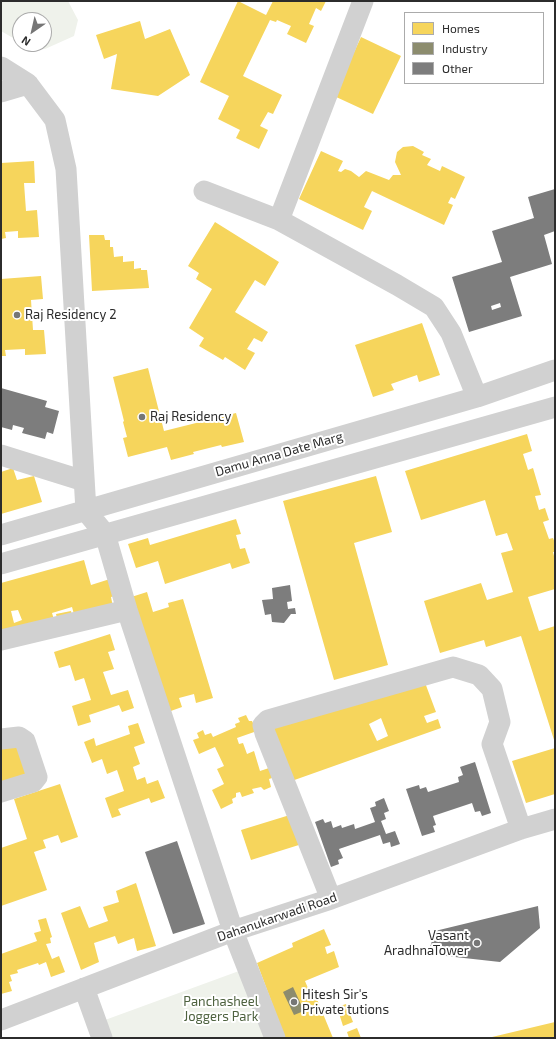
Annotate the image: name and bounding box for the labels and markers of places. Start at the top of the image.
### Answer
place label: Raj Residency 2 [25,307,117,323]
marker: Raj Residency 2 [12,310,22,320]
place label: Raj Residency [150,409,231,425]
marker: Raj Residency [137,412,147,422]
place label: Vasant AradhnaTower [384,928,469,959]
marker: Vasant AradhnaTower [472,938,482,948]
place label: Hitesh Sir's Private tutions [302,987,389,1018]
marker: Hitesh Sir's Private tutions [289,997,299,1007]

